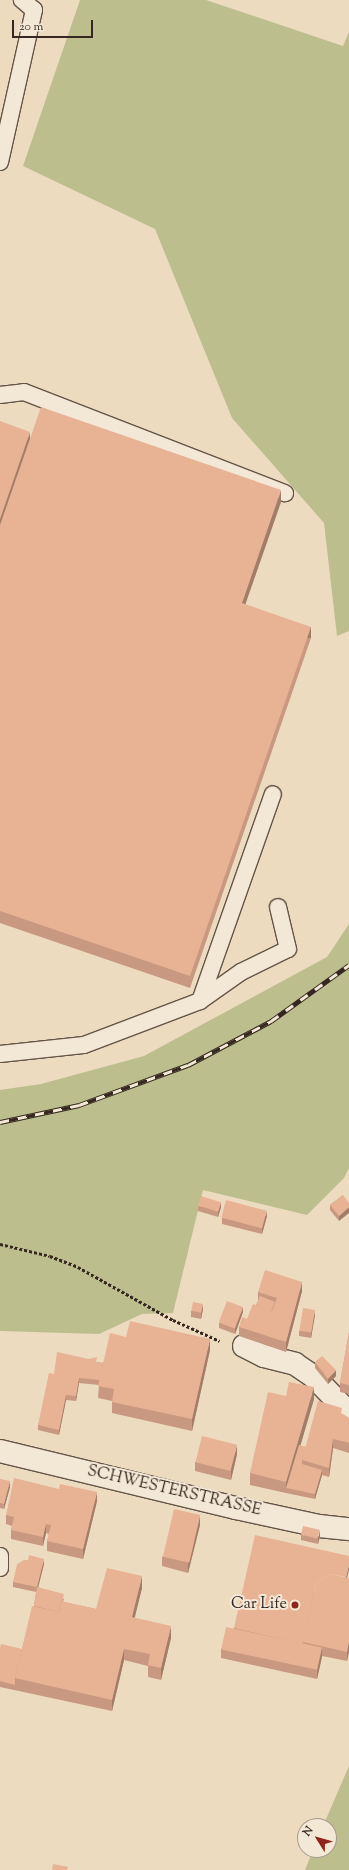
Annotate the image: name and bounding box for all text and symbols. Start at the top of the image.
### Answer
scale bar [14,12,95,38]
text: 20 m [19,18,43,36]
street label: SCHWESTERSTRASSE [85,1463,263,1521]
place label: Car Life [231,1595,287,1615]
marker: Car Life [290,1600,300,1610]
north arrow [297,1818,337,1858]
text: N [299,1823,317,1840]

